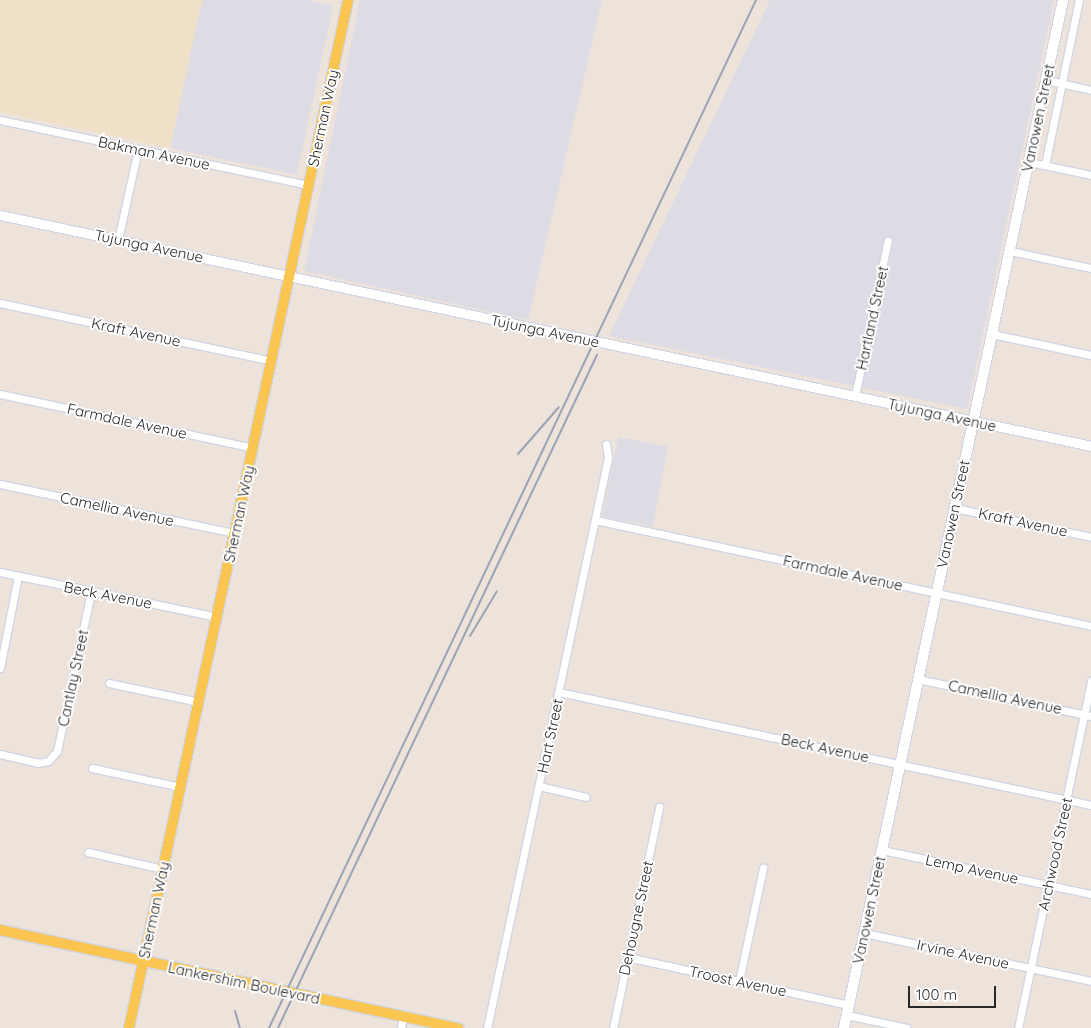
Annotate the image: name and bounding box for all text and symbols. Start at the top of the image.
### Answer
street label: Vanowen Street [1018,62,1058,174]
street label: Sherman Way [304,68,342,168]
street label: Bakman Avenue [97,132,211,174]
street label: Tujunga Avenue [93,226,205,266]
street label: Hartland Street [852,264,892,372]
street label: Tujunga Avenue [489,311,601,351]
street label: Kraft Avenue [90,314,182,350]
street label: Tujunga Avenue [886,395,998,435]
street label: Farmdale Avenue [65,400,189,442]
street label: Vanowen Street [933,458,973,570]
street label: Sherman Way [220,464,258,564]
street label: Camellia Avenue [59,488,175,530]
street label: Kraft Avenue [977,504,1069,540]
street label: Farmdale Avenue [781,552,905,594]
street label: Beck Avenue [62,578,154,612]
street label: Cantlay Street [54,628,92,728]
street label: Camellia Avenue [947,676,1063,718]
street label: Hart Street [533,697,567,775]
street label: Beck Avenue [779,730,871,766]
street label: Archwood Street [1034,796,1076,912]
street label: Lemp Avenue [924,850,1020,888]
street label: Vanowen Street [849,854,889,966]
street label: Dehougne Street [615,859,657,977]
street label: Sherman Way [135,860,173,960]
street label: Irvine Avenue [915,935,1011,973]
street label: Lankershim Boulevard [166,958,322,1008]
street label: Troost Avenue [688,962,788,1000]
scale bar [911,976,998,1008]
text: 100 m [916,985,957,1004]

